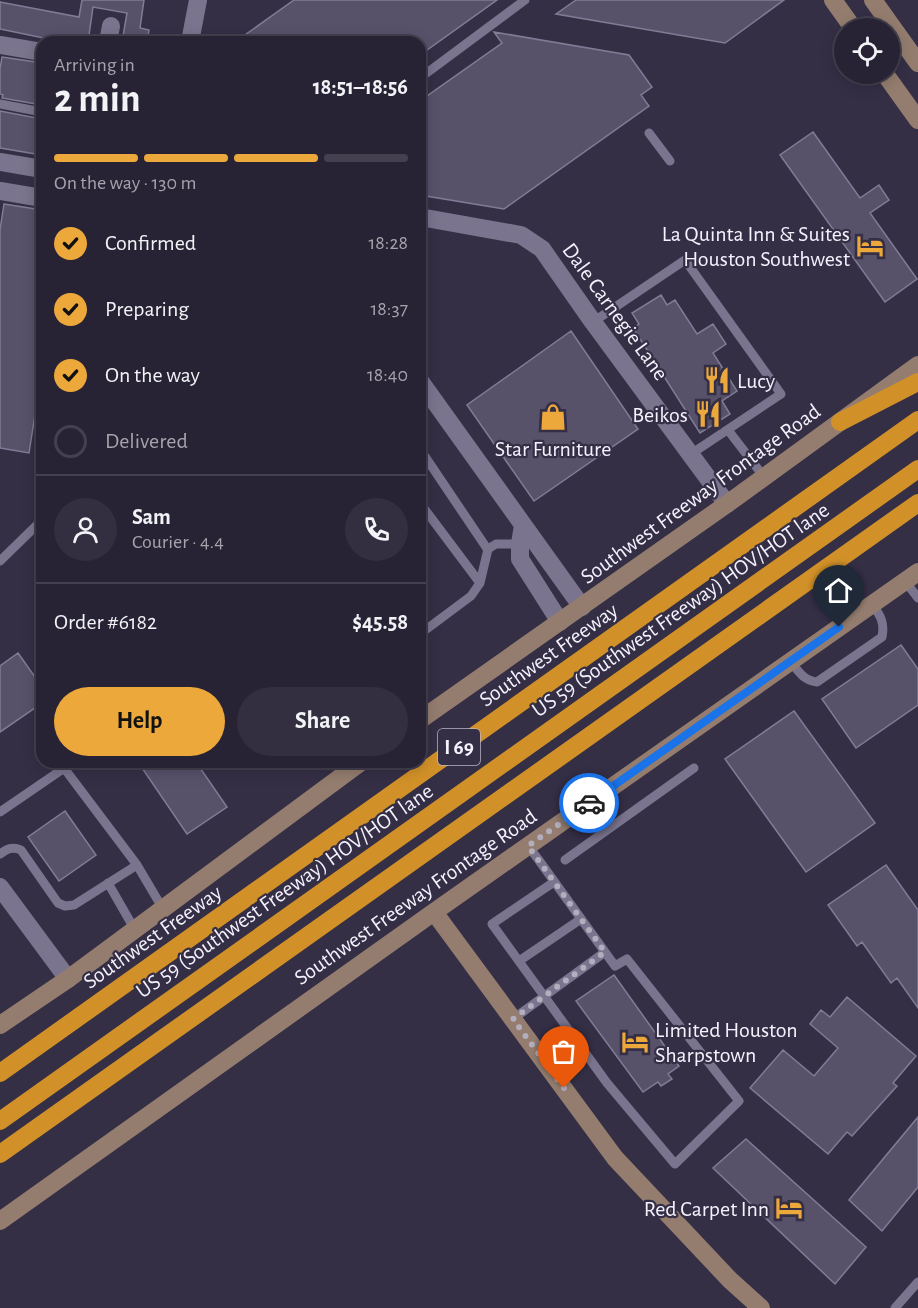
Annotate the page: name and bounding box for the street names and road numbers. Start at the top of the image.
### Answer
street label: Dale Carnegie Lane [558,239,672,384]
street label: Southwest Freeway Frontage Road [577,400,824,588]
street label: US 59 (Southwest Freeway) HOV/HOT lane [526,496,834,722]
street label: Southwest Freeway [474,596,622,712]
road number: I 69 [438,729,480,765]
street label: US 59 (Southwest Freeway) HOV/HOT lane [130,777,438,1003]
street label: Southwest Freeway Frontage Road [290,805,541,989]
street label: Southwest Freeway [78,878,226,994]

